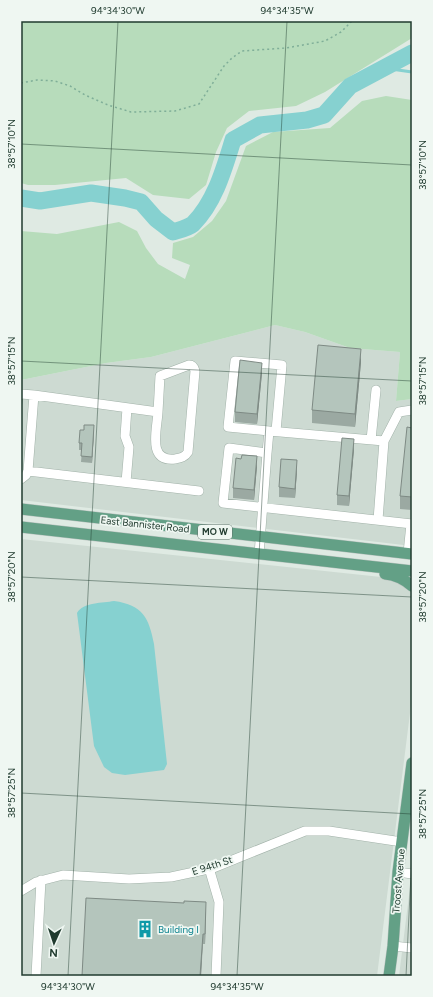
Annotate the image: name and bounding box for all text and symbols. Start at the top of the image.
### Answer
text: 94°34'30"W [91,4,145,17]
text: 94°34'35"W [260,4,314,17]
text: 38°57'10"N [5,119,18,169]
text: 38°57'10"N [416,140,429,190]
text: 38°57'15"N [5,336,18,386]
text: 38°57'15"N [416,356,429,406]
street label: East Bannister Road [100,513,190,536]
road number: MO W [198,525,232,539]
text: 38°57'20"N [5,551,18,603]
text: 38°57'20"N [416,571,429,623]
text: 38°57'25"N [5,768,18,818]
text: 38°57'25"N [416,789,429,839]
street label: Troost Avenue [389,848,408,914]
street label: E 94th St [190,853,234,878]
building icon: Building I [135,919,155,939]
north arrow [34,923,74,963]
place label: Building I [158,923,199,936]
text: N [49,946,58,959]
text: 94°34'30"W [41,980,95,993]
text: 94°34'35"W [210,980,264,993]

